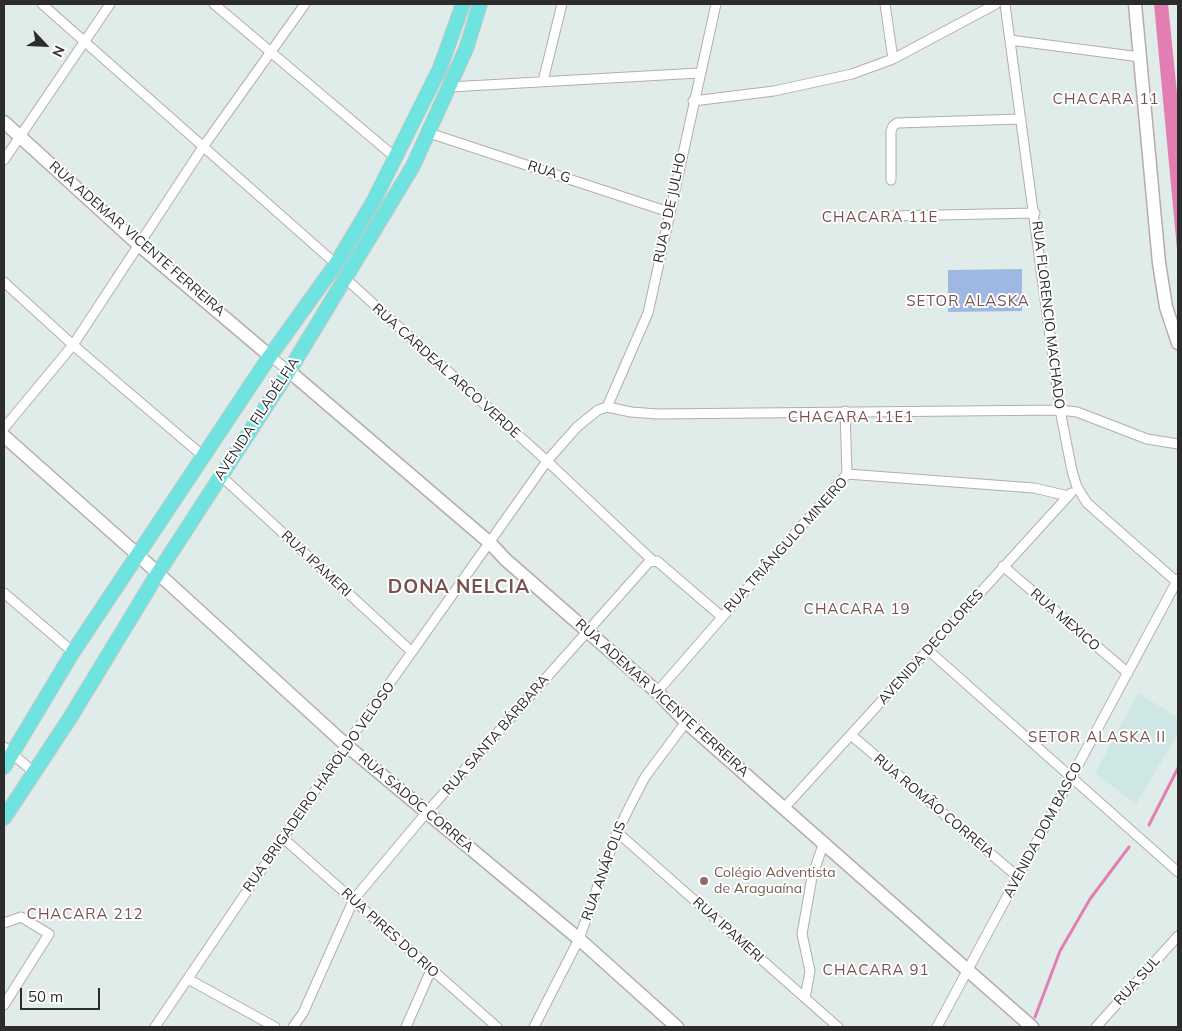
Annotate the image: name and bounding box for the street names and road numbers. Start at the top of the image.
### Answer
street label: RUA 9 DE JULHO [650,151,690,265]
street label: RUA G [525,157,573,187]
street label: RUA ADEMAR VICENTE FERREIRA [46,158,228,320]
street label: RUA FLORENCIO MACHADO [1028,220,1068,410]
street label: RUA CARDEAL ARCO VERDE [369,300,523,442]
street label: AVENIDA FILADÉLFIA [211,354,303,484]
street label: RUA TRIÂNGULO MINEIRO [721,474,851,616]
street label: RUA IPAMERI [278,527,354,601]
street label: RUA MEXICO [1027,585,1103,655]
street label: AVENIDA DECOLORES [875,586,987,708]
street label: RUA ADEMAR VICENTE FERREIRA [572,616,752,780]
street label: RUA SANTA BÁRBARA [439,672,553,798]
street label: RUA BRIGADEIRO HAROLDO VELOSO [240,679,398,895]
street label: RUA SADOC CORREA [355,750,477,856]
street label: RUA ROMÃO CORREIA [870,751,998,861]
street label: AVENIDA DOM BASCO [1000,759,1086,901]
street label: RUA ANÁPOLIS [578,819,630,923]
street label: RUA PIRES DO RIO [338,885,442,981]
street label: RUA IPAMERI [689,894,767,966]
street label: RUA SUL [1111,953,1163,1009]

